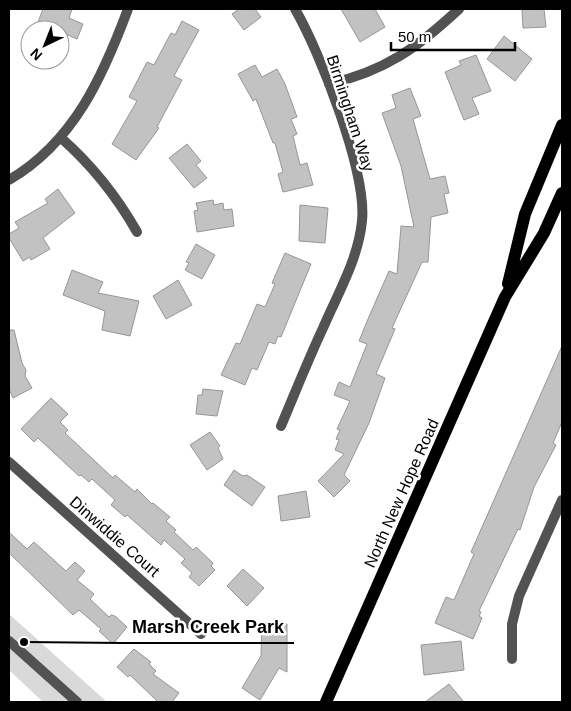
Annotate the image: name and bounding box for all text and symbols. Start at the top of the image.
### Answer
north arrow [20,20,70,70]
scale bar [391,20,515,52]
text: 50 m [398,28,431,45]
text: N [27,45,45,64]
street label: Birmingham Way [324,53,377,173]
street label: North New Hope Road [361,416,442,570]
street label: Dinwiddie Court [66,493,163,580]
callout: Marsh Creek Park [122,610,294,643]
text: Marsh Creek Park [132,617,285,637]

